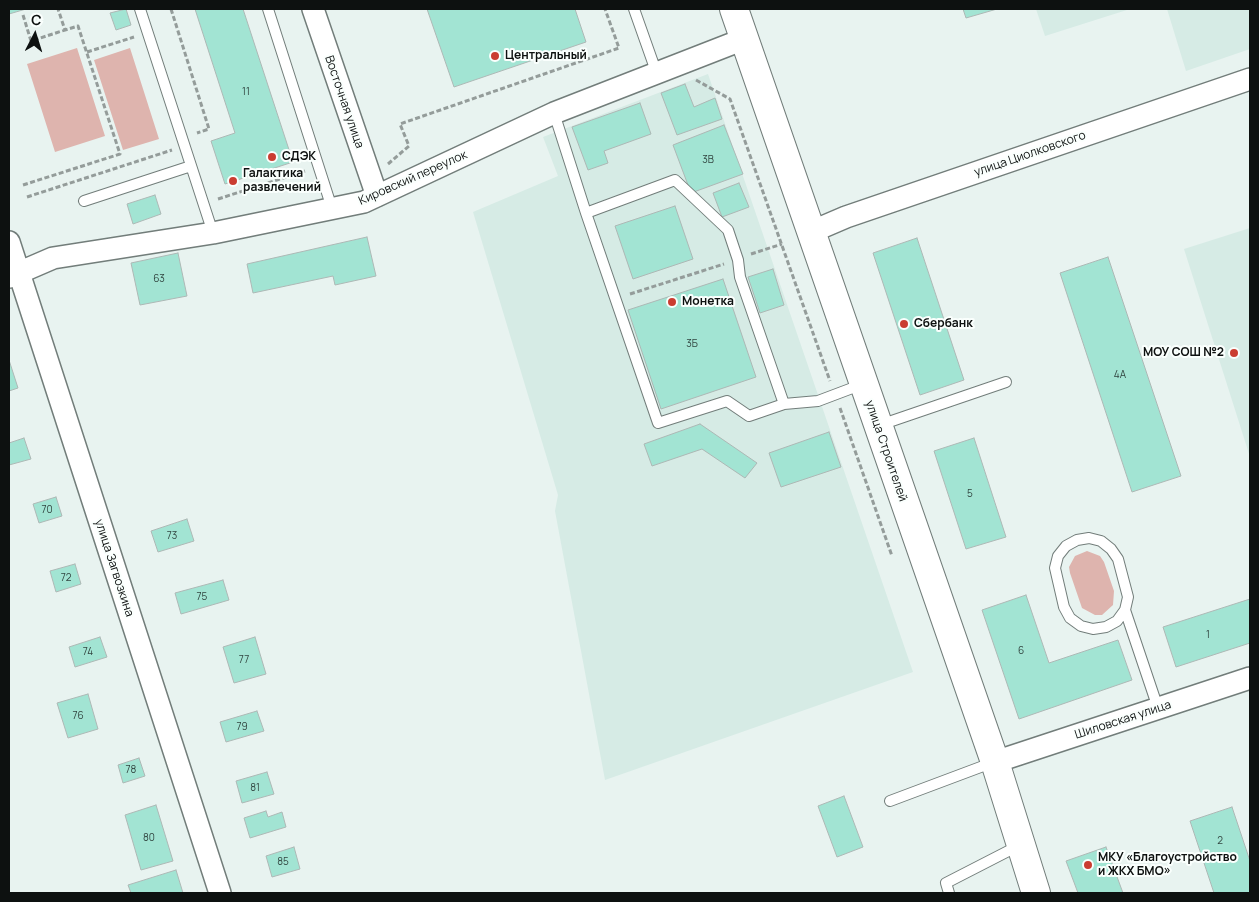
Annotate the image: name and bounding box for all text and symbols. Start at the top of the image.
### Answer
north arrow [10,10,60,60]
text: С [30,10,42,29]
place label: Центральный [505,49,587,63]
marker: Центральный [489,50,501,62]
street label: Восточная улица [321,54,367,150]
house number: 11 [242,86,250,98]
street label: улица Циолковского [972,128,1088,180]
street label: Кировский переулок [357,148,469,208]
place label: СДЭК [282,150,316,164]
marker: СДЭК [266,151,278,163]
house number: 3В [702,154,714,166]
place label: Галактика развлечений [243,167,321,195]
marker: Галактика развлечений [227,175,239,187]
house number: 63 [153,273,165,285]
place label: Монетка [682,295,734,309]
marker: Монетка [666,296,678,308]
place label: Сбербанк [914,317,973,331]
marker: Сбербанк [898,318,910,330]
house number: 3Б [686,338,698,350]
place label: МОУ СОШ №2 [1143,346,1224,360]
marker: МОУ СОШ №2 [1228,347,1240,359]
house number: 4А [1114,369,1126,381]
street label: улица Строителей [862,399,910,503]
house number: 5 [967,488,973,500]
house number: 70 [41,504,53,516]
street label: улица Загвозкина [91,517,137,619]
house number: 73 [167,530,177,542]
house number: 72 [61,572,71,584]
house number: 75 [197,591,207,603]
house number: 1 [1206,629,1210,641]
house number: 6 [1018,645,1024,657]
house number: 74 [83,646,93,658]
house number: 77 [239,654,249,666]
street label: Шиловская улица [1073,698,1173,742]
house number: 76 [72,710,84,722]
house number: 79 [236,721,248,733]
house number: 78 [126,764,136,776]
house number: 81 [250,782,260,794]
house number: 80 [143,832,155,844]
house number: 2 [1217,835,1223,847]
place label: МКУ «Благоустройство и ЖКХ БМО» [1098,851,1237,879]
house number: 85 [277,856,289,868]
marker: МКУ «Благоустройство и ЖКХ БМО» [1082,859,1094,871]

